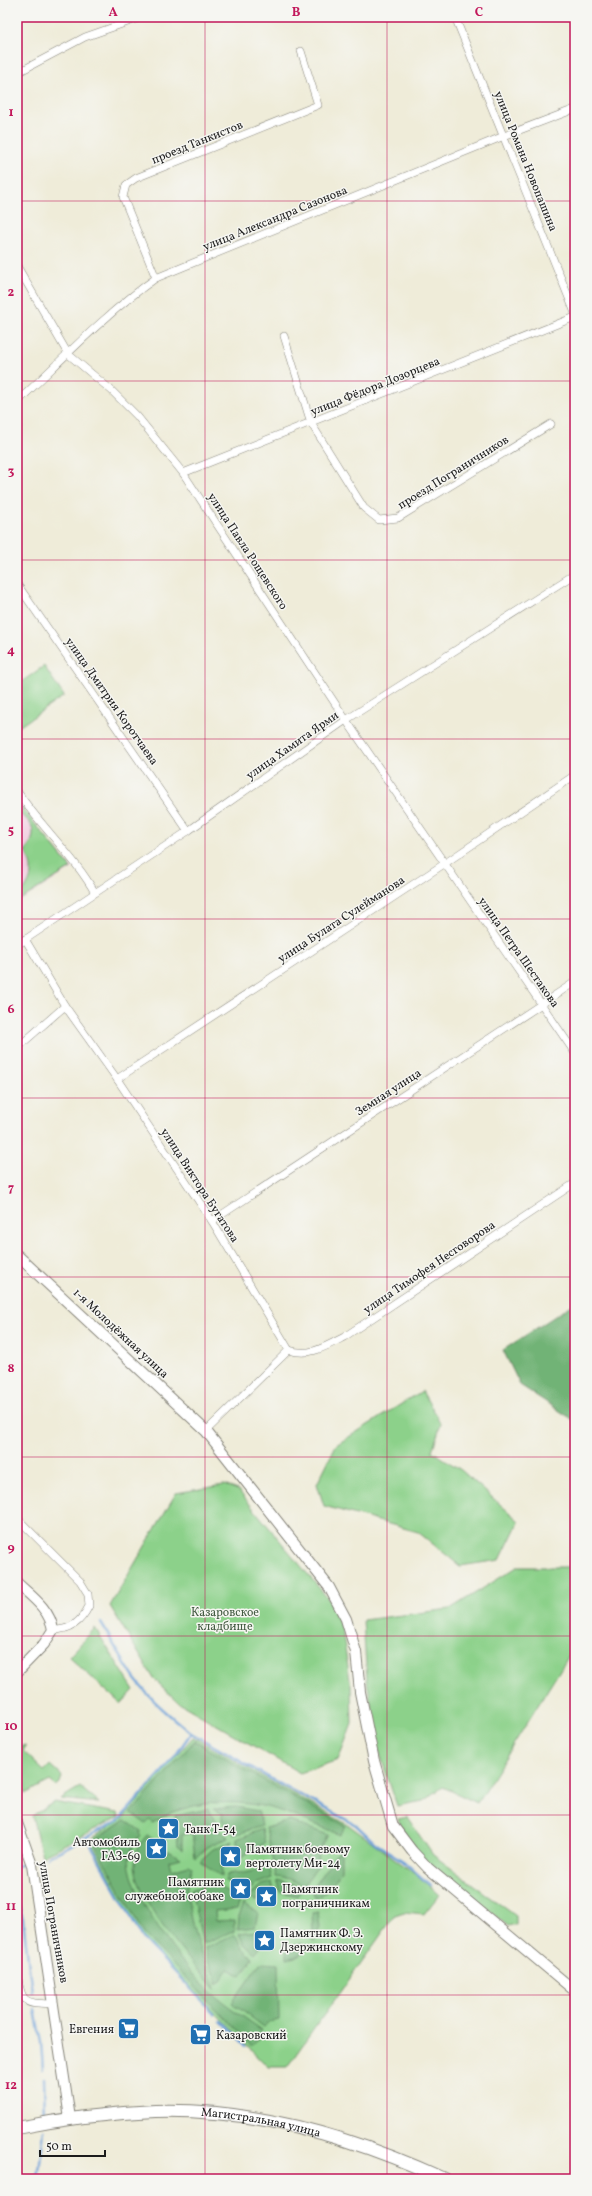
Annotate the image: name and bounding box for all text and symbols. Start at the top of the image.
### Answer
text: A [108,4,118,22]
text: B [292,4,301,22]
text: C [475,4,483,22]
street label: улица Романа Новопашина [490,89,561,234]
text: 1 [8,104,14,122]
street label: проезд Танкистов [149,117,245,169]
street label: улица Александра Сазонова [201,183,350,255]
text: 2 [8,284,15,302]
street label: улица Фёдора Дозорцева [308,354,443,420]
street label: проезд Пограничников [395,432,512,514]
text: 3 [8,463,15,481]
street label: улица Павла Рощевского [203,490,291,613]
street label: улица Дмитрия Коротчаева [61,635,161,769]
text: 4 [7,642,15,660]
street label: улица Хамита Ярми [243,708,342,784]
text: 5 [8,822,14,840]
street label: улица Булата Сулейманова [275,873,408,967]
street label: улица Петра Шестакова [474,894,562,1011]
text: 6 [7,1001,15,1019]
street label: Земная улица [352,1065,425,1120]
street label: улица Виктора Бугатова [156,1125,242,1246]
text: 7 [8,1180,14,1198]
street label: улица Тимофея Несговорова [360,1218,499,1318]
street label: 1-я Молодёжная улица [69,1285,172,1382]
text: 8 [7,1360,15,1378]
text: 9 [7,1539,15,1557]
park label: Казаровское кладбище [191,1605,259,1635]
text: 10 [4,1718,18,1736]
place icon: Танк Т-54 [156,1816,182,1842]
place label: Танк Т-54 [184,1822,236,1838]
place label: Автомобиль ГАЗ-69 [73,1835,140,1865]
place icon: Автомобиль ГАЗ-69 [143,1836,169,1862]
place label: Памятник боевому вертолету Ми-24 [246,1842,350,1872]
place icon: Памятник боевому вертолету Ми-24 [217,1843,243,1869]
street label: улица Пограничников [34,1860,72,1984]
place label: Памятник служебной собаке [125,1875,225,1905]
place icon: Памятник служебной собаке [227,1876,253,1902]
place label: Памятник пограничникам [282,1882,370,1912]
place icon: Памятник пограничникам [254,1883,280,1909]
text: 11 [6,1898,16,1916]
place label: Памятник Ф. Э. Дзержинскому [280,1926,363,1956]
place icon: Памятник Ф. Э. Дзержинскому [251,1927,277,1953]
supermarket icon: Евгения [116,2016,142,2042]
place label: Евгения [69,2022,114,2038]
supermarket icon: Казаровский [187,2022,213,2048]
place label: Казаровский [216,2028,287,2044]
text: 12 [5,2077,17,2095]
street label: Магистральная улица [200,2105,322,2142]
scale bar [40,2132,105,2158]
text: 50 m [46,2139,72,2155]

